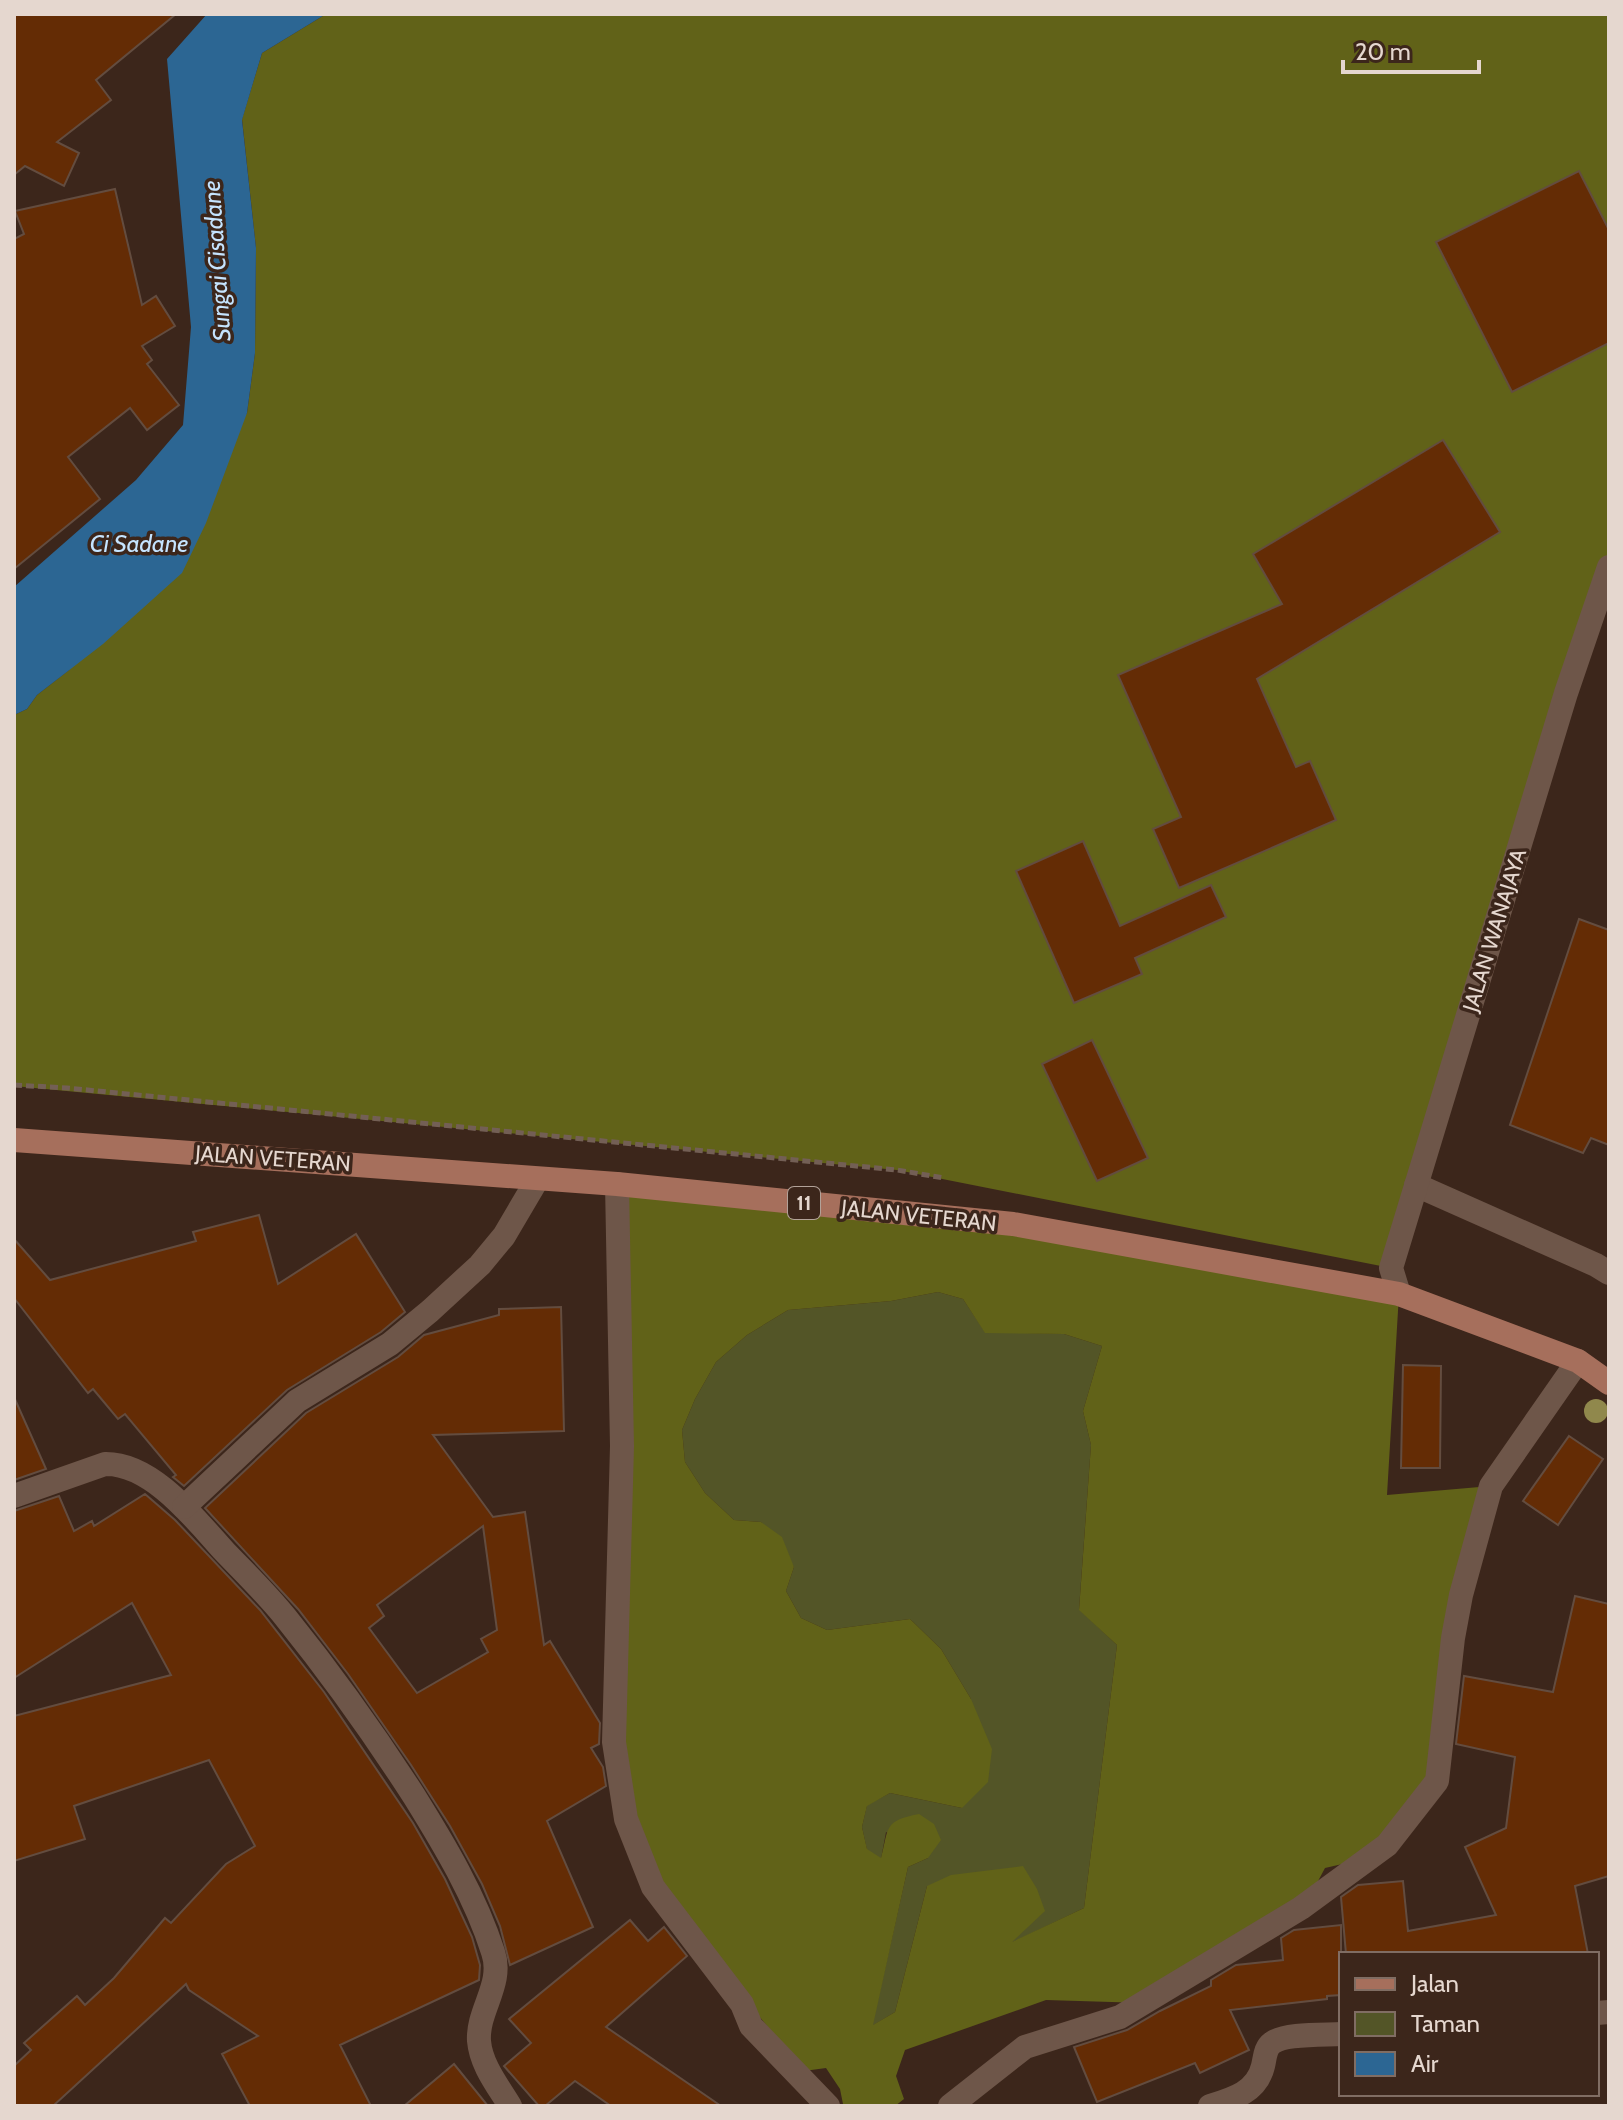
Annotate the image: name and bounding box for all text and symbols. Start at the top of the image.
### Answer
scale bar [1343,24,1479,74]
text: 20 m [1355,37,1411,66]
water label: Sungai Cisadane [196,180,237,342]
water label: Ci Sadane [90,529,188,558]
street label: JALAN WANAJAYA [1457,845,1532,1016]
street label: JALAN VETERAN [193,1140,352,1177]
road number: 11 [788,1187,820,1219]
street label: JALAN VETERAN [839,1194,998,1237]
legend [1339,1952,1599,2096]
text: Jalan [1410,1969,1459,1998]
text: Taman [1411,2009,1480,2038]
text: Air [1411,2049,1439,2078]

